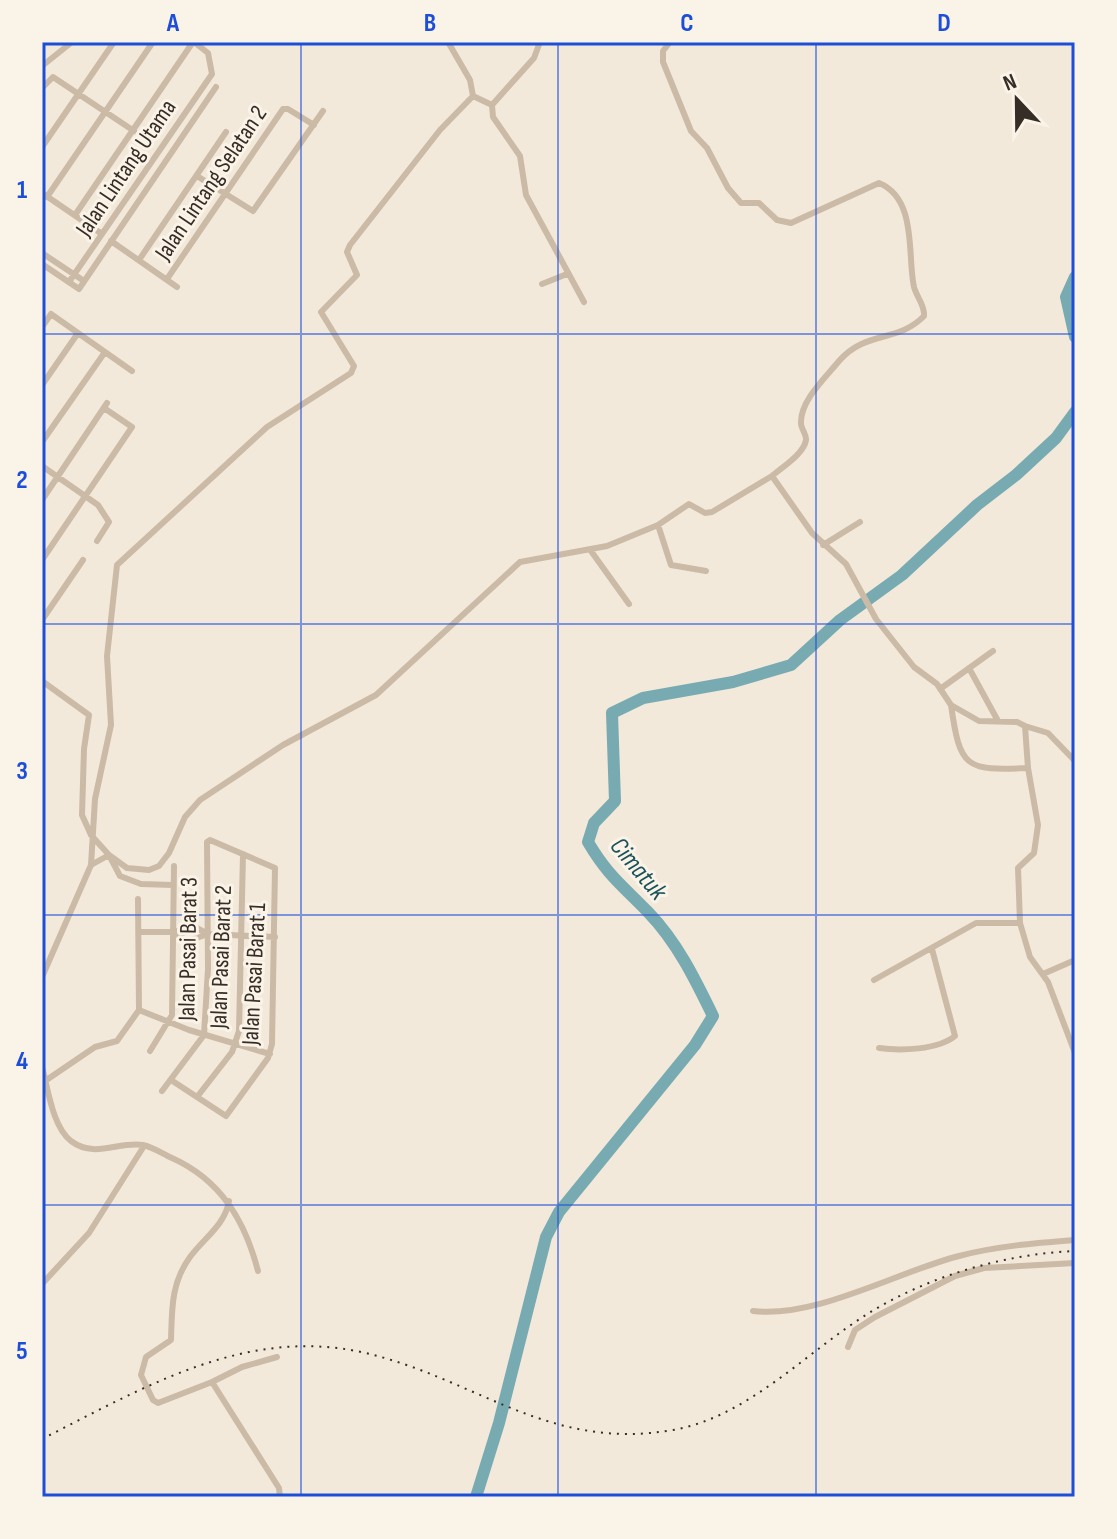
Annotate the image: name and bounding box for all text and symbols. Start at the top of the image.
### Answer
text: A [166,8,180,39]
text: B [424,8,436,39]
text: C [680,8,694,39]
text: D [937,8,951,39]
north arrow [977,60,1057,140]
text: N [1000,68,1021,98]
street label: Jalan Lintang Utama [69,94,182,243]
street label: Jalan Lintang Selatan 2 [148,100,273,267]
text: 1 [17,175,27,206]
text: 2 [16,465,28,496]
text: 3 [16,756,28,787]
water label: Cimatuk [603,831,674,908]
street label: Jalan Pasai Barat 3 [172,877,204,1022]
street label: Jalan Pasai Barat 2 [204,885,238,1030]
street label: Jalan Pasai Barat 1 [236,902,272,1047]
text: 4 [16,1046,28,1077]
text: 5 [16,1336,28,1367]

